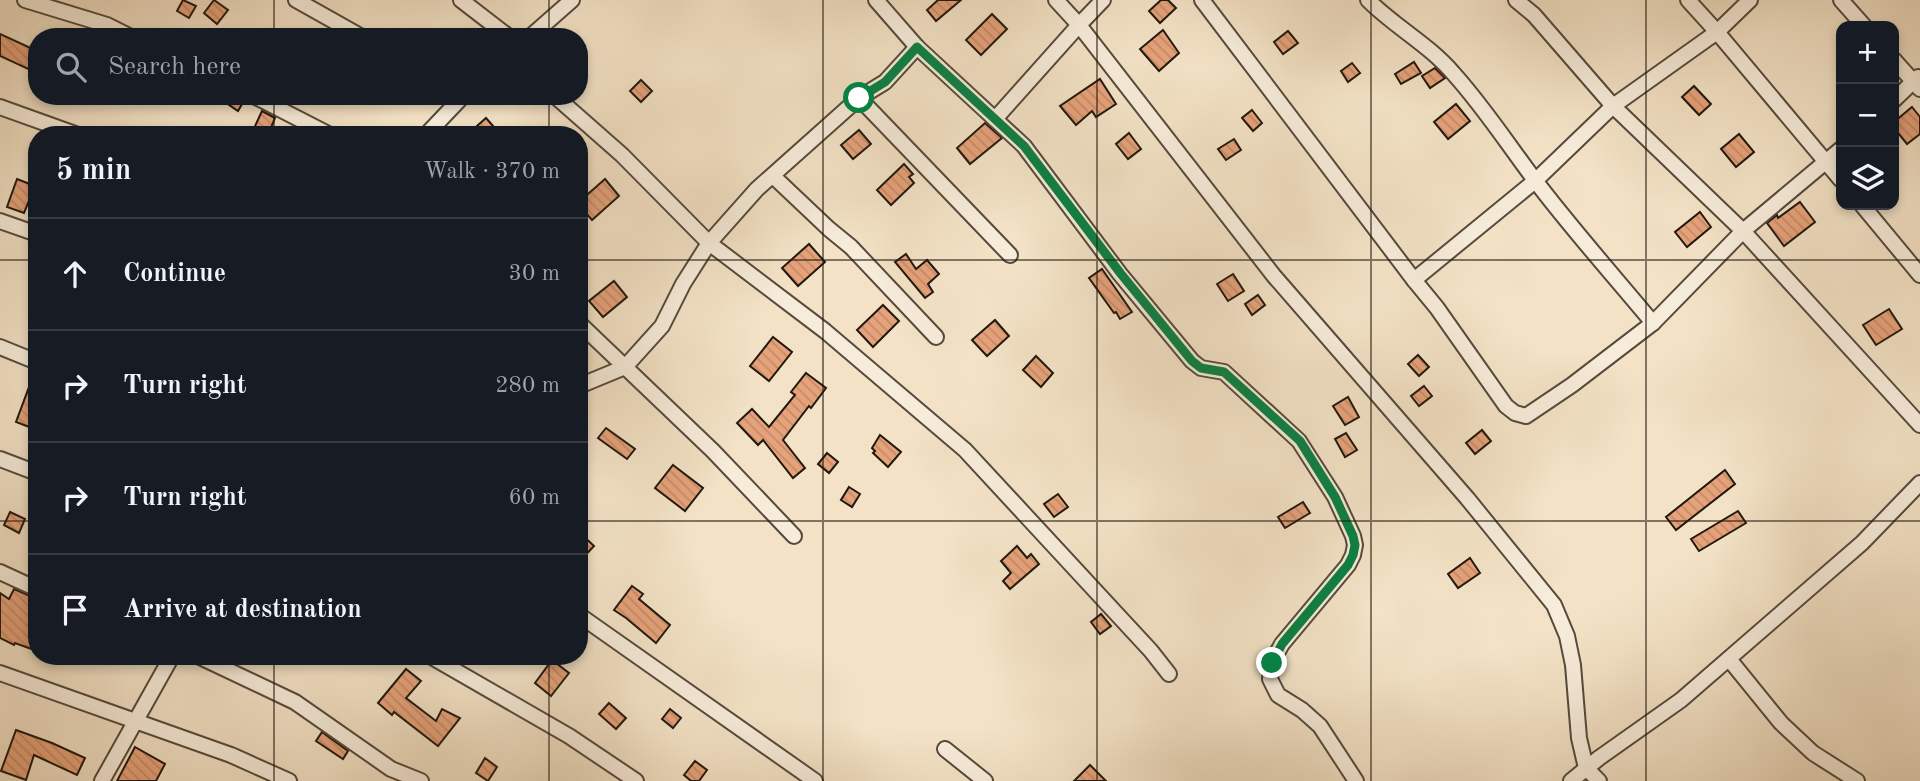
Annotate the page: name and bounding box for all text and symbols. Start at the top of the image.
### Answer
map controls [1836,21,1899,210]
button: + [1836,21,1899,84]
search box [28,28,588,105]
icon: search [52,48,90,86]
text: Search here [108,54,241,80]
route start [843,82,874,113]
button: − [1836,84,1899,147]
button: layers [1836,147,1899,210]
text: 5 min [56,156,131,186]
text: Walk · 370 m [424,160,560,183]
icon: ahead [56,255,94,293]
text: Continue [123,261,226,287]
text: 30 m [509,262,560,285]
icon: right [56,367,94,405]
text: Turn right [123,373,246,399]
text: 280 m [495,374,560,397]
icon: right [56,479,94,517]
text: Turn right [123,485,246,511]
text: 60 m [509,486,560,509]
icon: arrive [56,591,94,629]
text: Arrive at destination [123,597,362,623]
route end [1256,647,1287,678]

